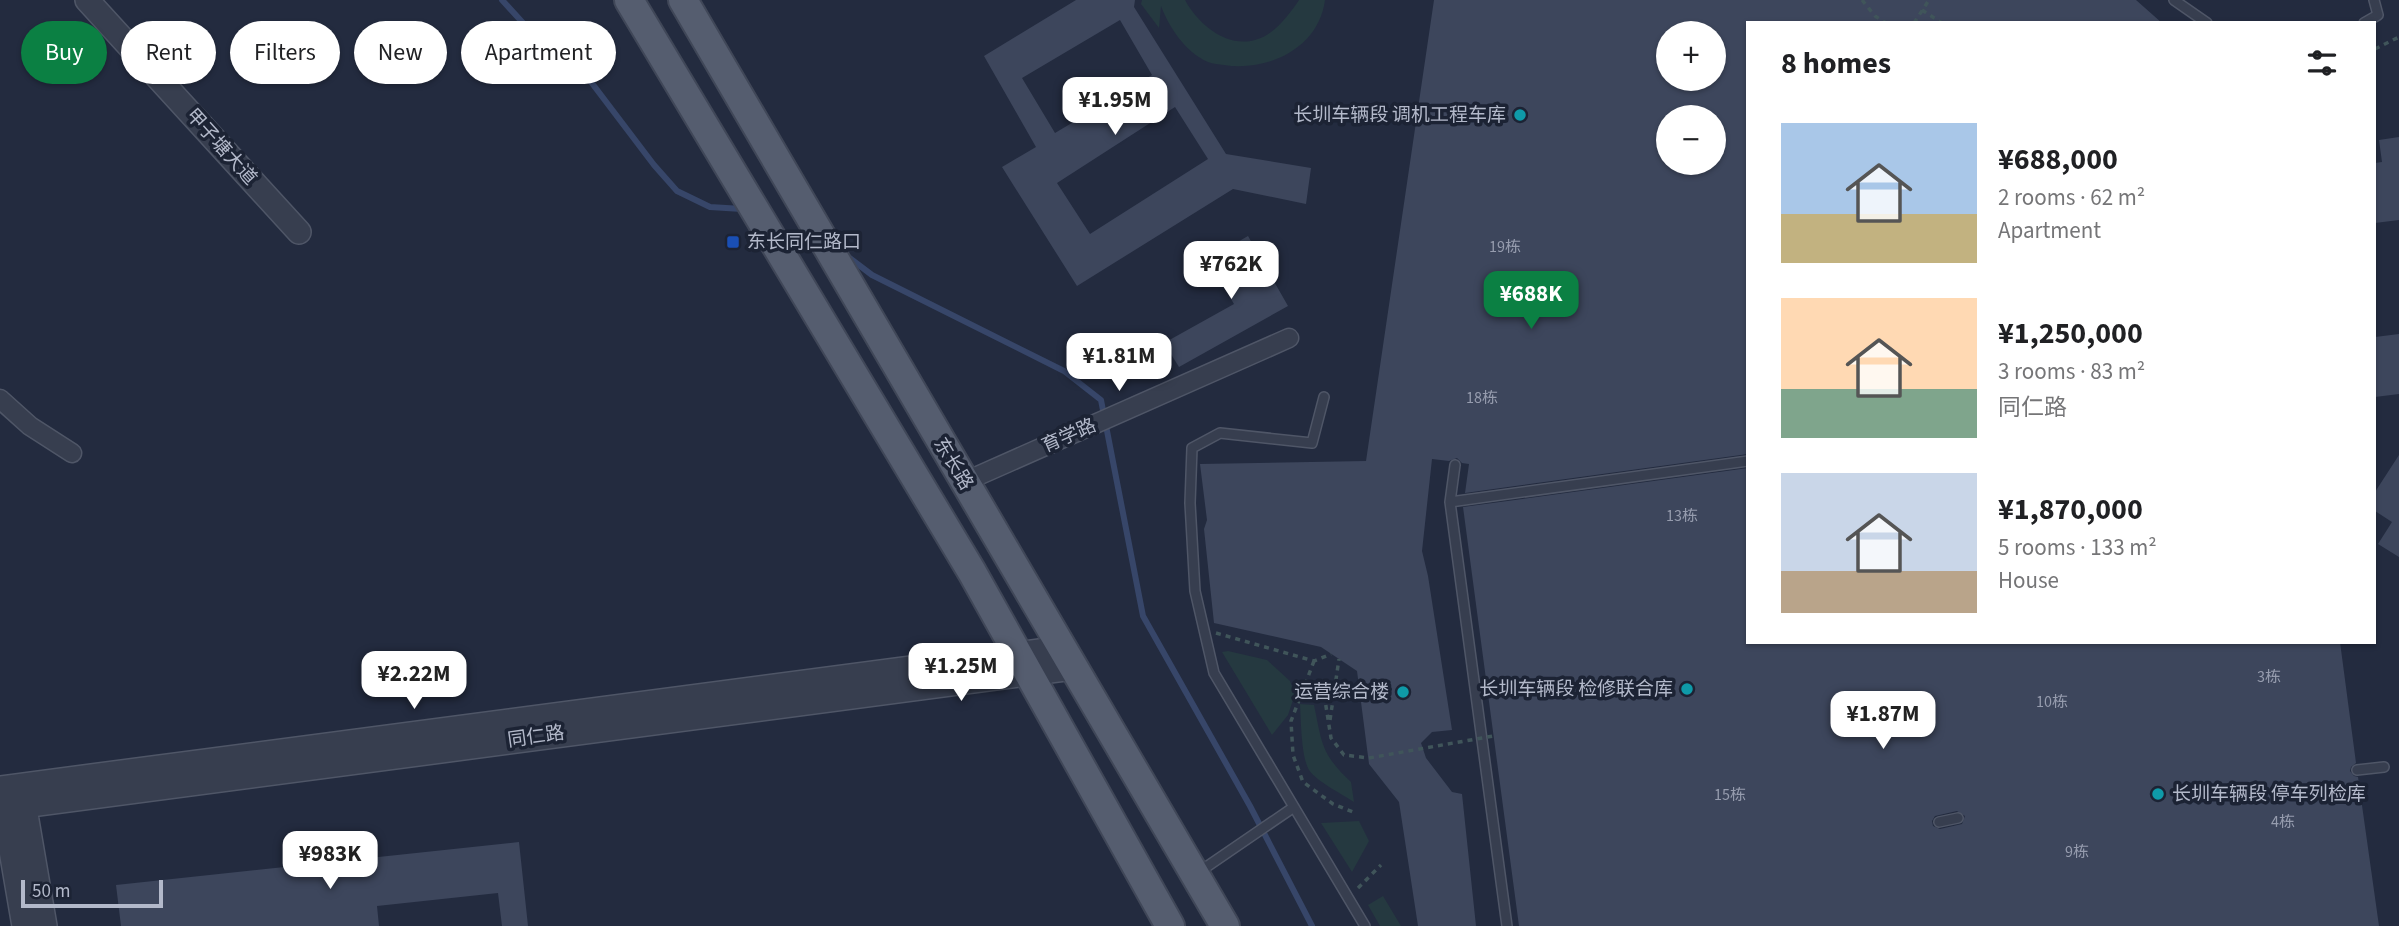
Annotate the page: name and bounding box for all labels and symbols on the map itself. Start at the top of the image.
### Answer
pin: ¥1.95M [1058,78,1172,137]
place label: 长圳车辆段 调机工程车库 [1293,102,1506,129]
street label: 甲子塘大道 [179,103,263,191]
marker: 长圳车辆段 调机工程车库 [1512,107,1528,123]
place label: 东长同仁路口 [747,229,861,256]
marker: 东长同仁路口 [725,234,741,250]
house number: 19栋 [1489,236,1521,258]
pin: ¥762K [1182,242,1280,301]
pin: ¥688K [1482,272,1580,331]
pin: ¥1.81M [1062,334,1176,393]
house number: 18栋 [1466,387,1498,409]
street label: 育学路 [1037,412,1101,460]
street label: 东长路 [927,433,979,495]
house number: 13栋 [1666,505,1698,527]
pin: ¥1.25M [904,644,1018,703]
pin: ¥2.22M [357,652,471,711]
house number: 3栋 [2257,666,2281,688]
place label: 长圳车辆段 检修联合库 [1479,676,1673,703]
place label: 运营综合楼 [1294,679,1389,706]
marker: 长圳车辆段 检修联合库 [1679,681,1695,697]
marker: 运营综合楼 [1395,684,1411,700]
house number: 10栋 [2036,691,2068,713]
pin: ¥1.87M [1826,692,1940,751]
street label: 同仁路 [506,720,566,754]
place label: 长圳车辆段 停车列检库 [2172,781,2366,808]
house number: 15栋 [1714,784,1746,806]
marker: 长圳车辆段 停车列检库 [2150,786,2166,802]
house number: 4栋 [2271,811,2295,833]
pin: ¥983K [281,832,379,891]
house number: 9栋 [2065,841,2089,863]
scale bar [21,877,163,909]

